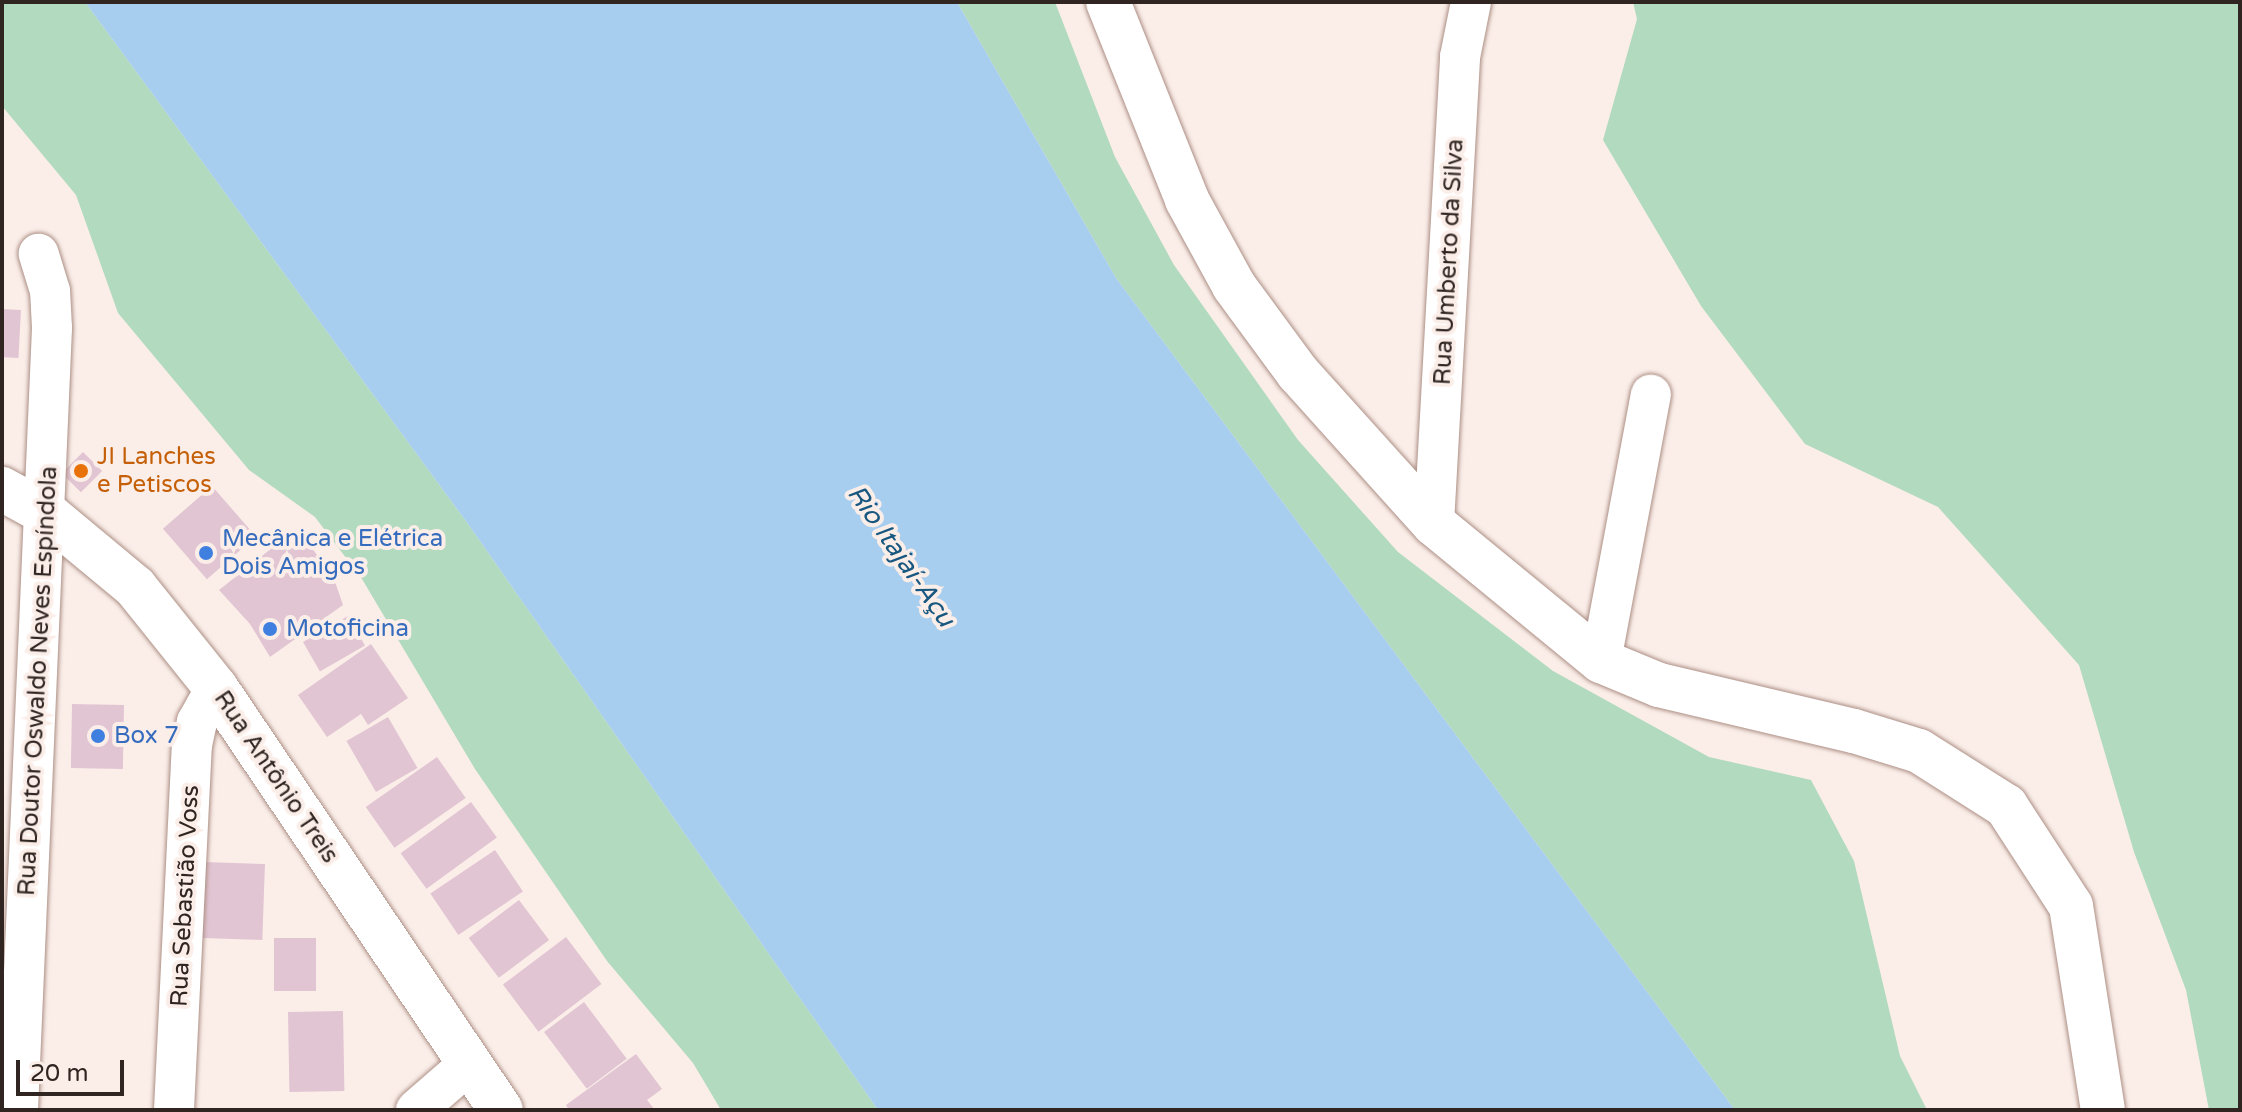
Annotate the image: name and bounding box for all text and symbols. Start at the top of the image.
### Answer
street label: Rua Umberto da Silva [1428,138,1470,386]
place label: JI Lanches e Petiscos [97,443,216,499]
marker: JI Lanches e Petiscos [72,462,90,480]
street label: Rua Doutor Oswaldo Neves Espíndola [12,465,64,897]
water label: Rio Itajaí-Açu [841,479,961,633]
place label: Mecânica e Elétrica Dois Amigos [222,525,443,581]
marker: Mecânica e Elétrica Dois Amigos [197,544,215,562]
place label: Motoficina [286,615,409,643]
marker: Motoficina [261,620,279,638]
street label: Rua Antônio Treis [208,685,344,869]
place label: Box 7 [114,722,179,750]
marker: Box 7 [89,727,107,745]
street label: Rua Sebastião Voss [165,784,205,1008]
scale bar [20,1044,128,1094]
text: 20 m [30,1059,88,1088]

